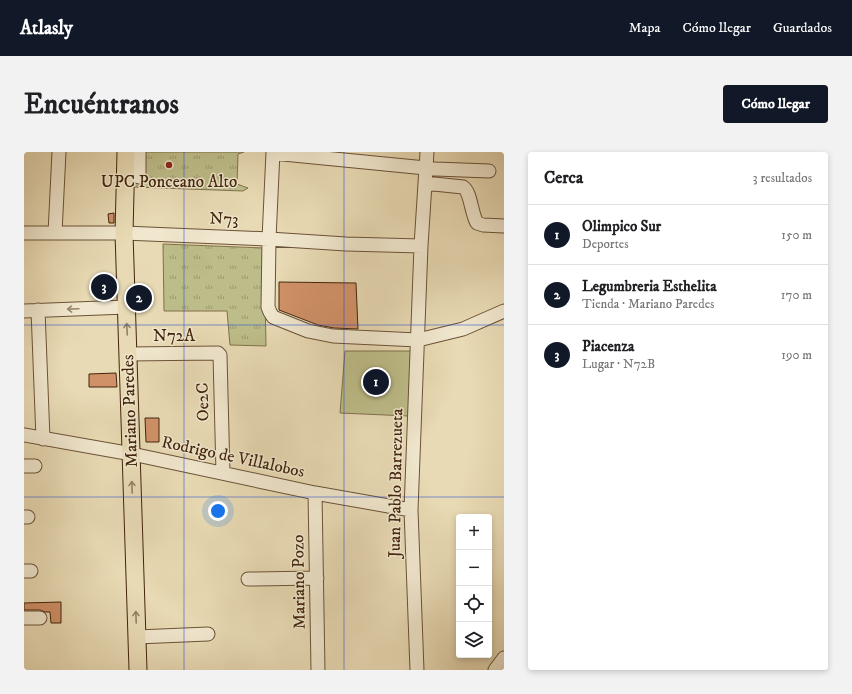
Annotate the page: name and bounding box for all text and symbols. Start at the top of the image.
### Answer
text: Atlasly [20,17,73,40]
text: Mapa [629,19,660,37]
text: Cómo llegar [682,19,751,37]
text: Guardados [773,19,832,37]
button: Cómo llegar [723,85,828,123]
text: Encuéntranos [24,87,179,122]
marker: UPC Ponceano Alto [164,160,174,170]
text: Cerca [544,167,583,189]
text: 3 resultados [753,170,812,186]
place label: UPC Ponceano Alto [101,171,237,193]
street label: N73 [209,207,239,231]
text: Olimpico Sur [582,217,661,236]
text: 1 [555,227,559,243]
text: 150 m [781,227,812,243]
text: Deportes [582,236,629,252]
pin: 3 [91,272,117,302]
text: Legumbreria Esthelita [582,277,717,296]
pin: 2 [126,283,152,313]
text: 2 [554,287,560,303]
text: 170 m [781,287,812,303]
text: Tienda · Mariano Paredes [582,296,714,312]
one-way arrow [67,305,80,313]
one-way arrow [124,323,131,336]
street label: N72A [153,325,195,347]
text: Piacenza [582,337,634,356]
text: 3 [555,347,559,363]
text: 190 m [781,347,812,363]
street label: Mariano Paredes [117,354,143,468]
text: Lugar · N72B [582,356,655,372]
pin: 1 [363,367,389,397]
street label: Oe2C [192,382,214,422]
street label: Juan Pablo Barrezueta [384,407,408,560]
street label: Rodrigo de Villalobos [159,431,307,483]
one-way arrow [129,481,136,494]
your location [208,501,228,521]
map controls [456,514,492,658]
button: + [456,514,492,550]
street label: Mariano Pozo [287,534,311,630]
button: − [456,550,492,586]
button: locate [456,586,492,622]
one-way arrow [132,611,140,624]
button: layers [456,622,492,658]

